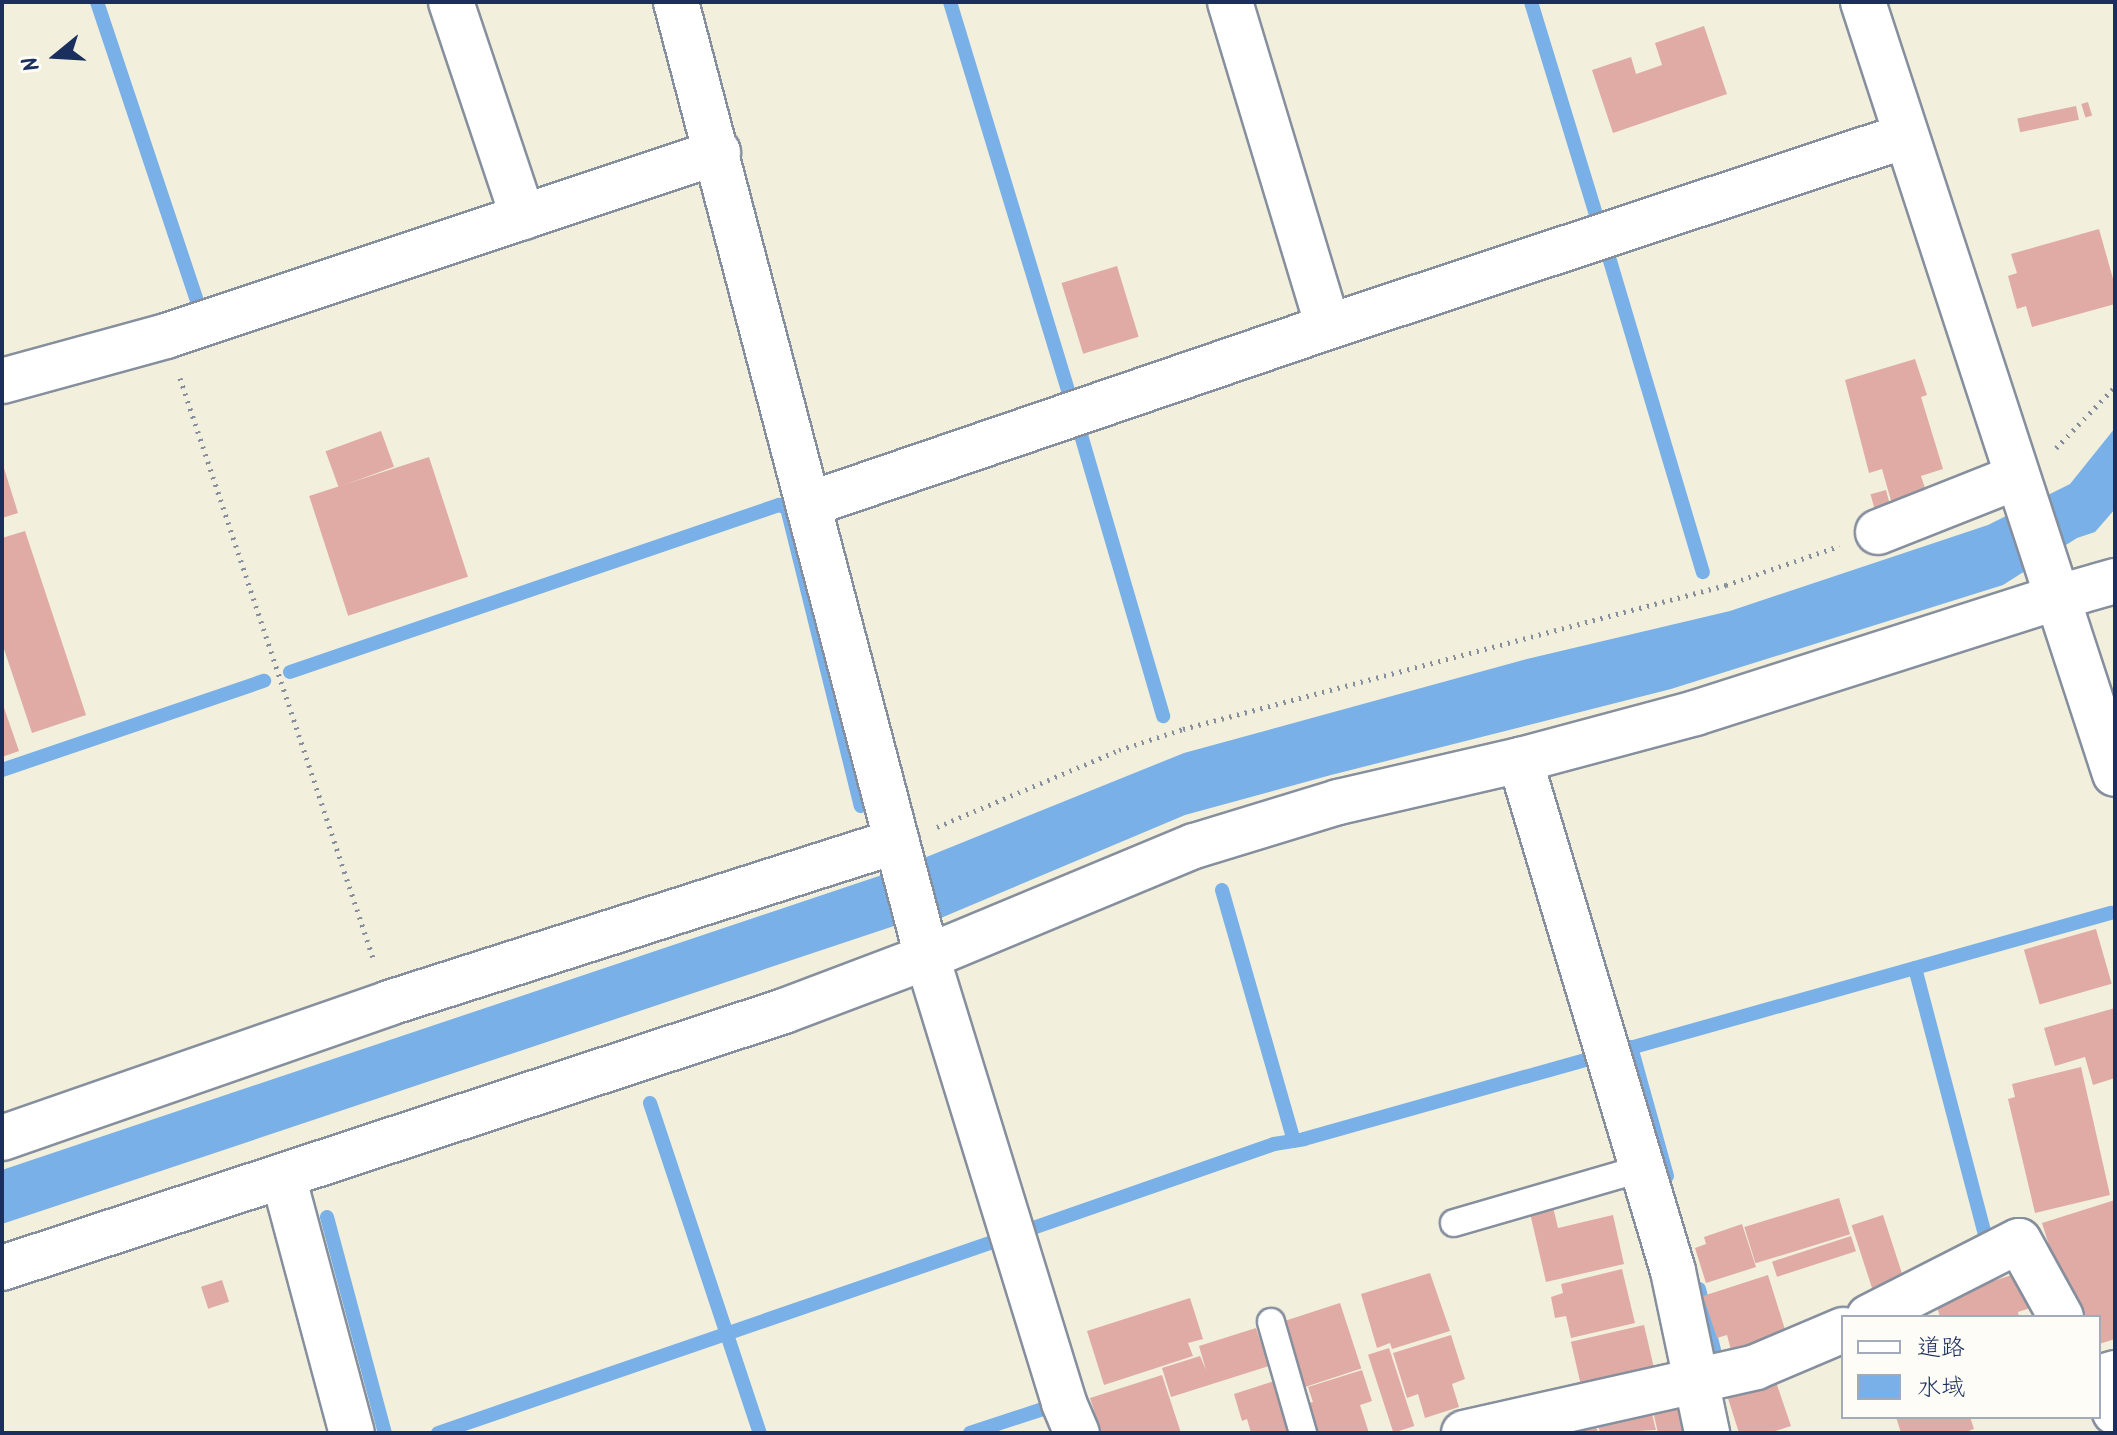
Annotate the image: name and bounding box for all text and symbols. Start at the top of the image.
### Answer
north arrow [16,16,96,96]
text: N [14,52,51,76]
legend [1841,1315,2101,1419]
text: 道路 [1917,1329,1965,1368]
text: 水域 [1917,1369,1965,1408]

